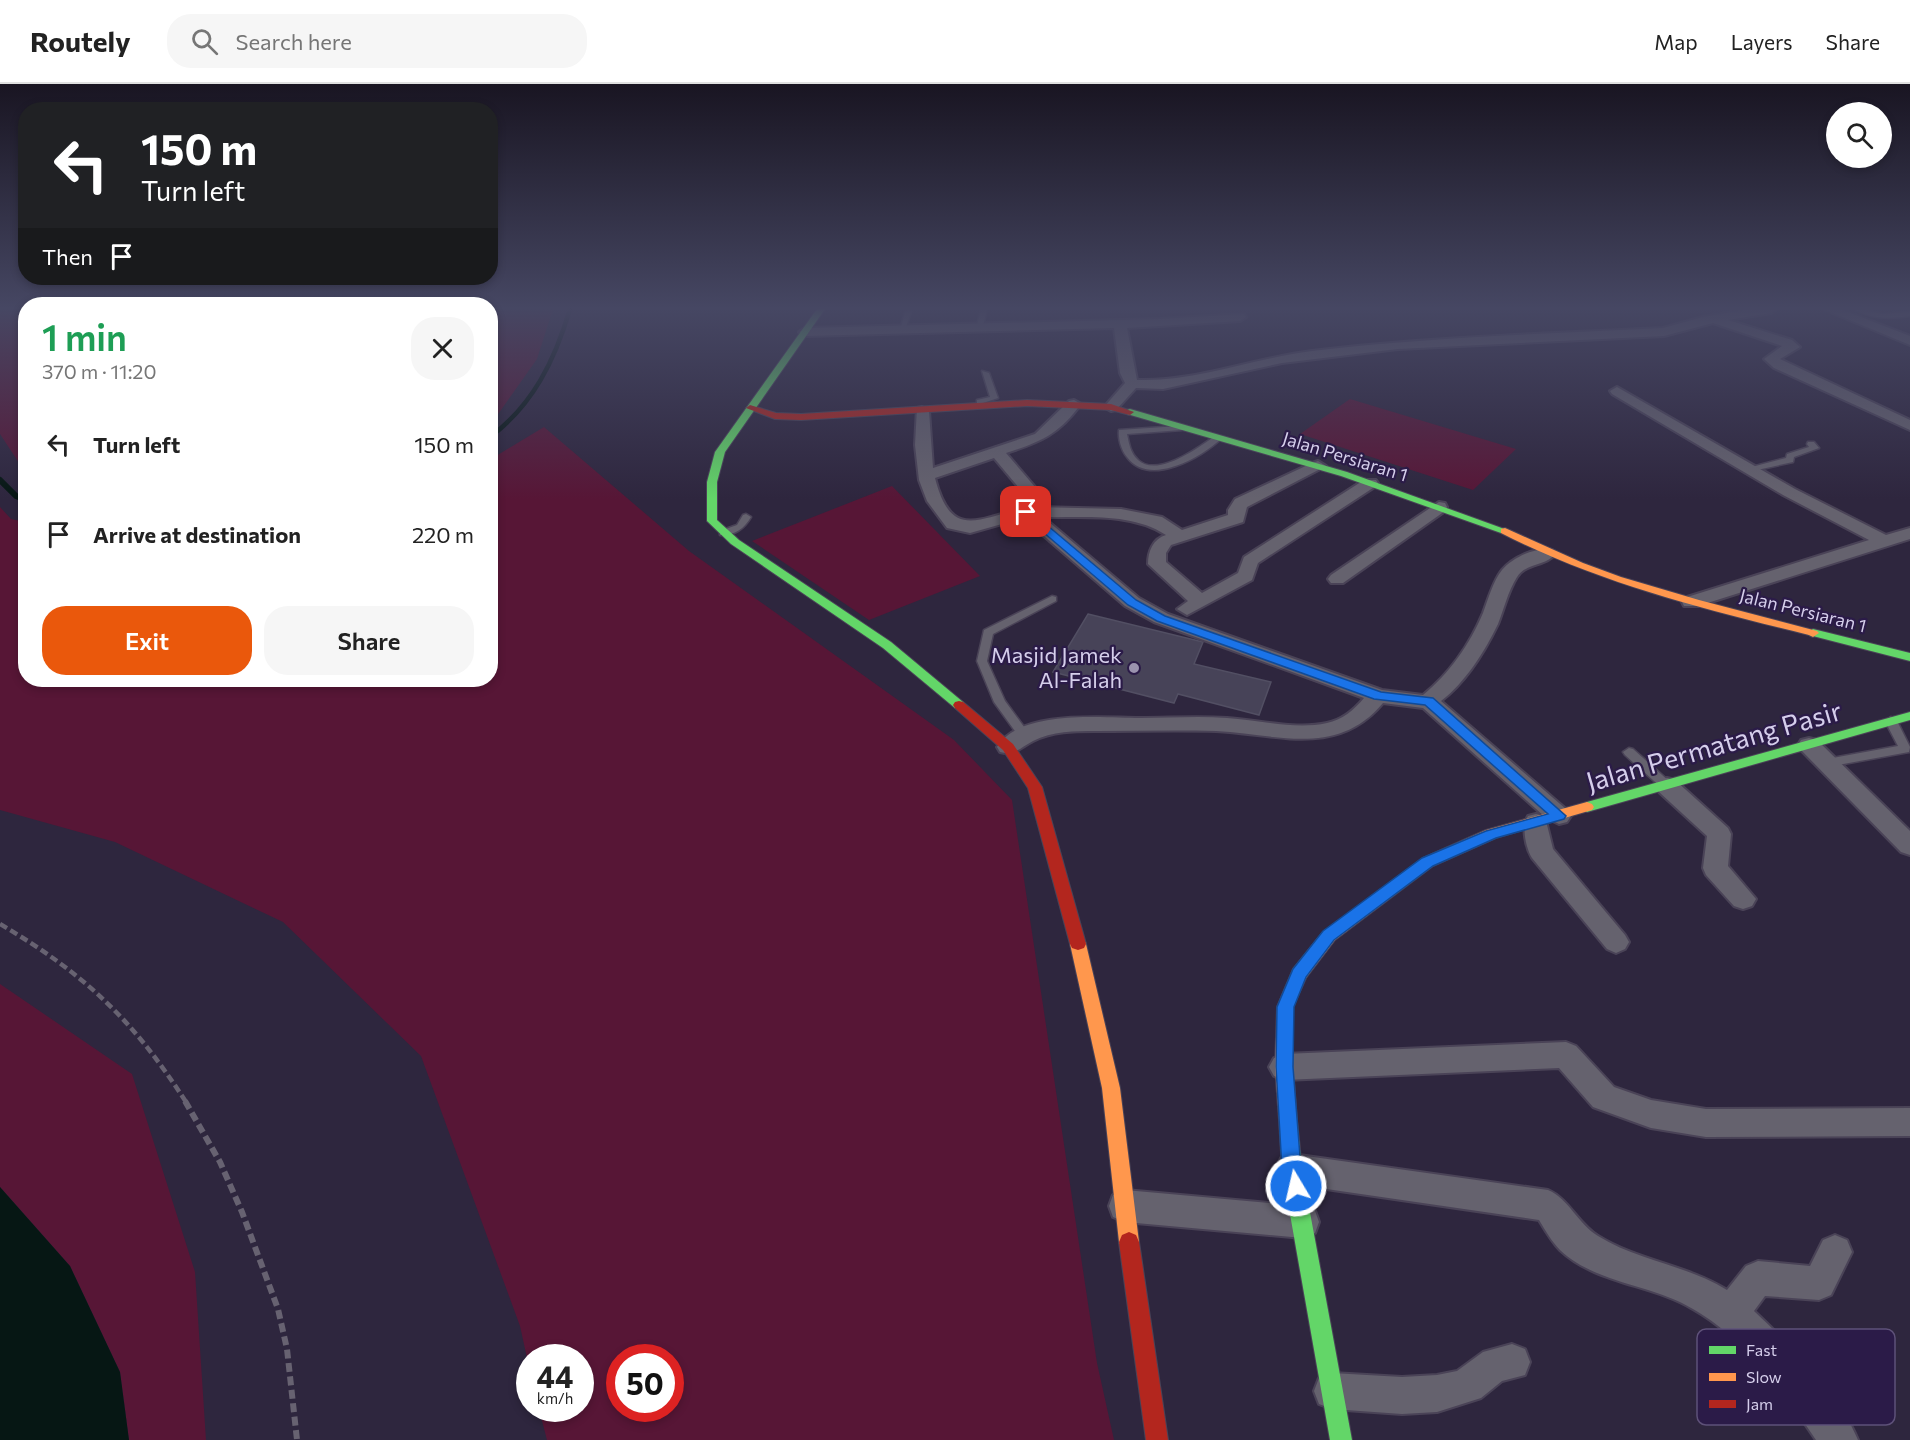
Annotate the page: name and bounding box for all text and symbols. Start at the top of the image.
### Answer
search box [167,14,587,68]
text: Routely [30,24,131,58]
icon: search [188,25,221,58]
text: Search here [236,28,352,55]
text: Map [1654,29,1698,54]
text: Layers [1731,29,1793,54]
text: Share [1826,29,1880,54]
map controls [1826,102,1892,168]
button: search [1826,102,1892,168]
text: 150 m [141,122,257,174]
icon: left [42,126,120,204]
text: Turn left [141,174,245,207]
icon: arrive [105,240,138,273]
text: Then [42,243,93,270]
text: 1 min [42,314,127,358]
button: close [411,317,474,380]
text: 370 m · 11:20 [42,359,156,383]
street label: Jalan Persiaran 1 [1280,427,1411,486]
icon: left [42,428,75,461]
text: Turn left [93,431,180,458]
text: 150 m [414,431,474,458]
pin [1000,486,1051,537]
icon: arrive [1009,495,1042,528]
icon: arrive [42,518,75,551]
text: Arrive at destination [93,521,301,548]
text: 220 m [412,521,474,548]
street label: Jalan Persiaran 1 [1738,584,1869,636]
button: Exit [42,606,252,675]
button: Share [264,606,474,675]
place label: Masjid Jamek Al-Falah [991,641,1122,693]
marker: Masjid Jamek Al-Falah [1127,661,1141,675]
street label: Jalan Permatang Pasir [1582,693,1845,798]
position arrow [1264,1154,1328,1218]
legend [1697,1329,1895,1425]
text: Fast [1746,1340,1777,1359]
speed limit sign: 50 [606,1344,684,1422]
text: 44 [537,1357,573,1394]
text: Slow [1746,1367,1782,1386]
text: km/h [537,1389,573,1407]
text: Jam [1746,1394,1773,1413]

